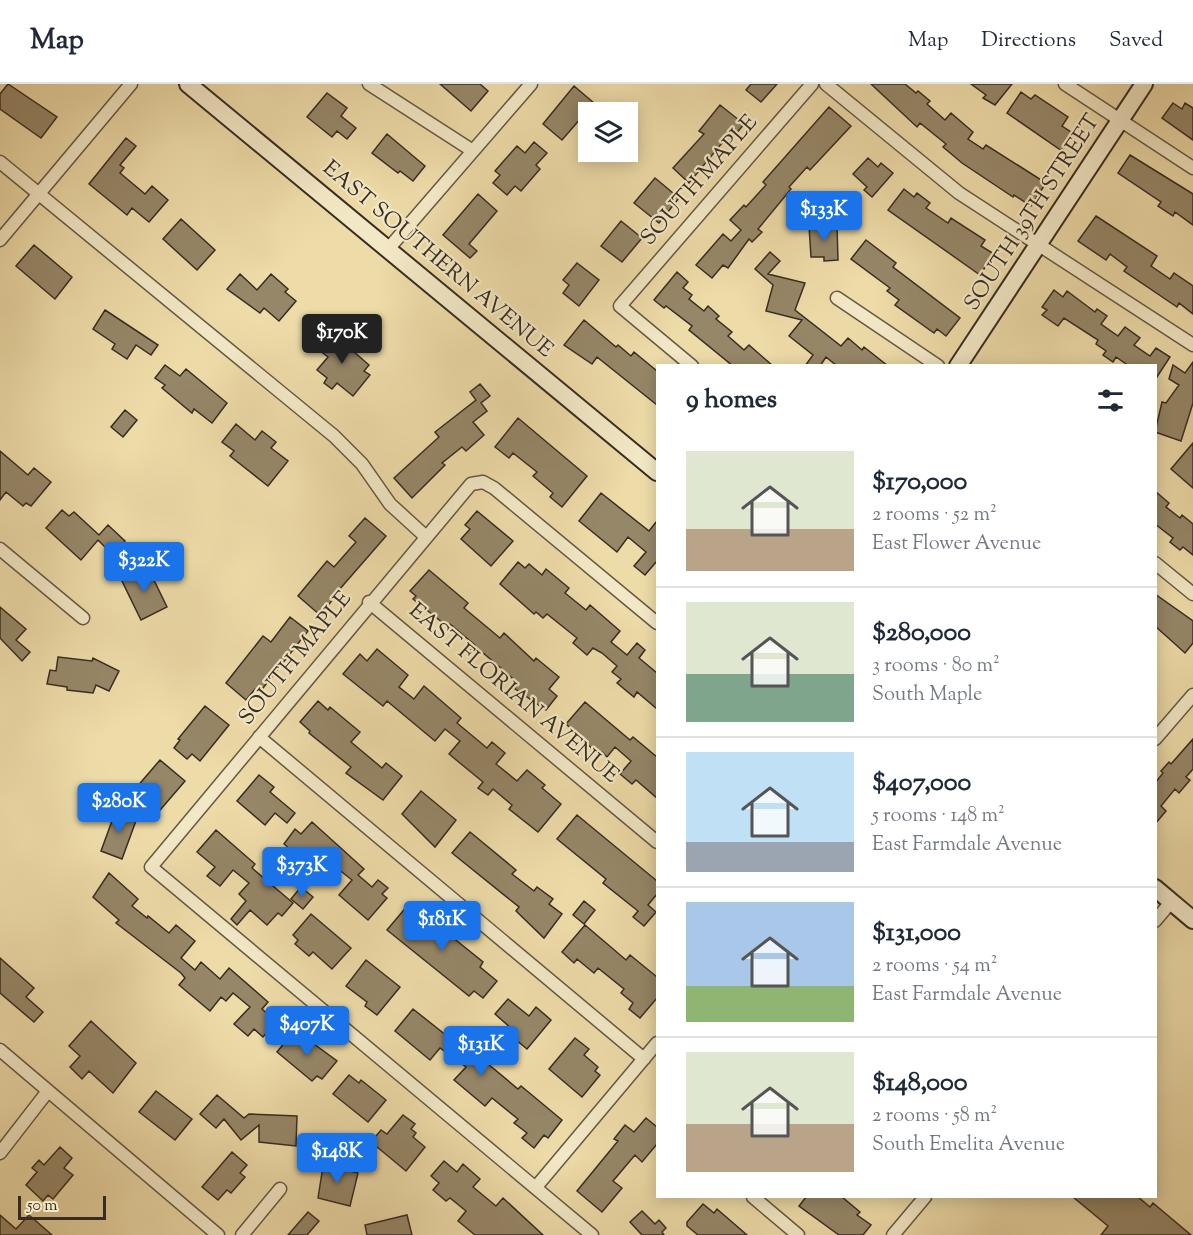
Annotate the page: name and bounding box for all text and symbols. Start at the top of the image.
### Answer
text: Map [30,21,84,61]
text: Map [908,26,948,56]
text: Directions [981,26,1076,56]
text: Saved [1109,26,1163,56]
map controls [578,102,638,162]
button: layers [578,102,638,162]
street label: SOUTH MAPLE [634,108,766,254]
street label: SOUTH 39TH STREET [957,108,1109,318]
street label: EAST SOUTHERN AVENUE [315,154,559,366]
pin: $133K [782,191,866,242]
text: $133K [800,196,848,225]
pin: $170K [300,314,384,365]
text: $170K [316,319,368,348]
text: 9 homes [686,382,777,419]
icon: filters [1094,384,1127,417]
text: $170,000 [872,464,967,501]
icon: home [734,475,806,547]
text: 2 rooms · 52 m² [872,501,997,530]
text: East Flower Avenue [872,530,1041,559]
pin: $322K [102,542,186,593]
text: $322K [118,547,170,576]
street label: SOUTH MAPLE [232,585,360,733]
street label: EAST FLORIAN AVENUE [401,596,625,792]
text: $280,000 [872,615,971,652]
icon: home [734,626,806,698]
text: 3 rooms · 80 m² [872,652,1000,681]
text: South Maple [872,681,982,710]
text: $407,000 [872,765,971,802]
icon: home [734,776,806,848]
pin: $280K [77,783,161,834]
text: $280K [91,788,147,817]
text: 5 rooms · 148 m² [872,802,1005,831]
text: East Farmdale Avenue [872,831,1062,860]
pin: $373K [260,847,344,898]
text: $373K [276,852,328,881]
pin: $181K [400,901,484,952]
text: $181K [418,906,466,935]
text: $131,000 [872,915,961,952]
icon: home [734,926,806,998]
text: 2 rooms · 54 m² [872,952,997,981]
text: East Farmdale Avenue [872,981,1062,1010]
pin: $407K [265,1006,349,1057]
text: $407K [279,1011,335,1040]
pin: $131K [439,1026,523,1077]
text: $131K [458,1031,504,1060]
text: $148,000 [872,1065,968,1102]
icon: home [734,1076,806,1148]
text: 2 rooms · 58 m² [872,1102,997,1131]
text: South Emelita Avenue [872,1131,1065,1160]
pin: $148K [295,1133,379,1184]
text: $148K [311,1138,363,1167]
scale bar [18,1193,106,1220]
text: 50 m [27,1195,58,1218]

